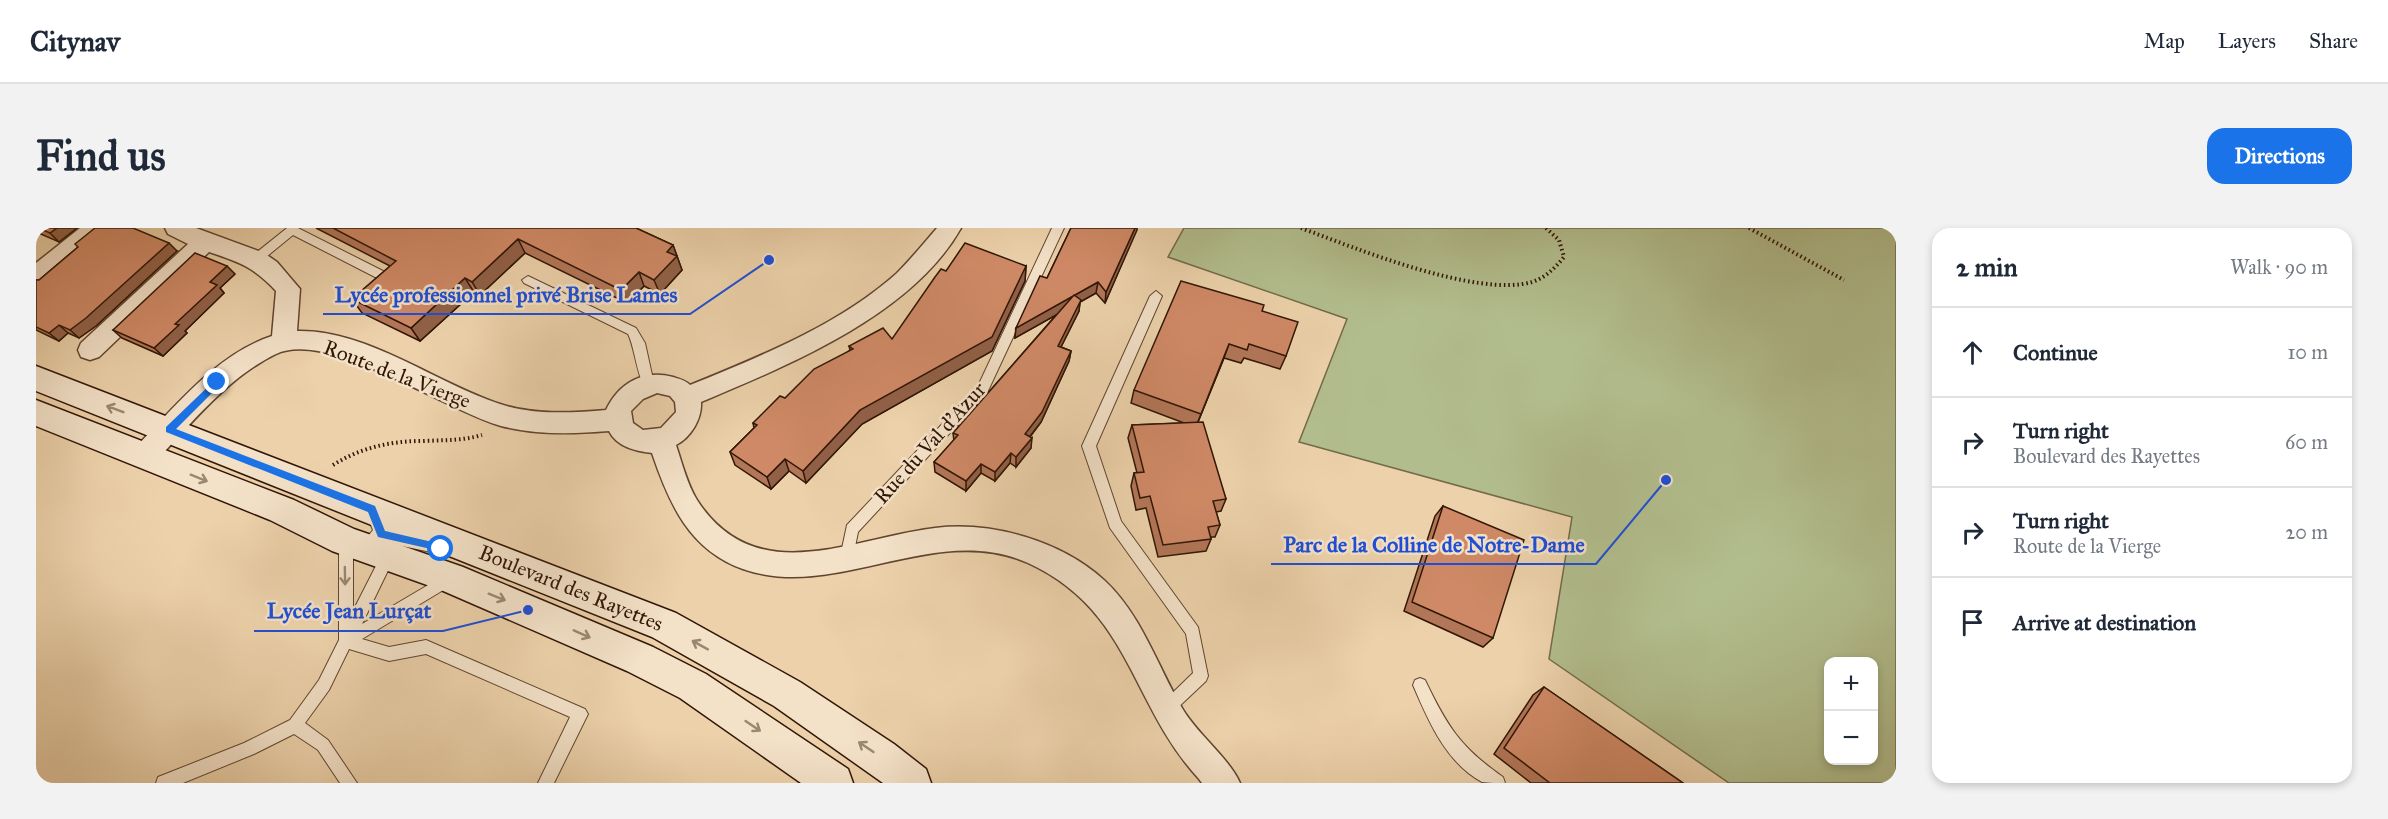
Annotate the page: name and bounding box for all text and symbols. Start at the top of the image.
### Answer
text: Citynav [30,24,120,59]
text: Map [2144,28,2185,54]
text: Layers [2218,28,2276,54]
text: Share [2309,28,2358,54]
button: Directions [2207,128,2352,184]
text: Find us [36,130,166,182]
text: 2 min [1956,251,2017,283]
text: Walk · 90 m [2230,255,2328,279]
callout: Lycée professionnel privé Brise Lames [323,274,690,314]
text: Lycée professionnel privé Brise Lames [335,281,677,308]
street label: Route de la Vierge [320,334,474,414]
icon: ahead [1956,336,1989,369]
text: Continue [2013,339,2098,366]
text: 10 m [2287,340,2328,364]
route end [203,368,229,394]
street label: Rue du Val d'Azur [868,377,992,509]
one-way arrow [106,403,124,414]
text: Turn right [2013,417,2109,444]
icon: right [1956,426,1989,459]
text: 60 m [2285,430,2328,454]
text: Boulevard des Rayettes [2013,444,2200,468]
one-way arrow [189,473,208,484]
text: Turn right [2013,507,2109,534]
icon: right [1956,516,1989,549]
text: 20 m [2285,520,2328,544]
callout: Parc de la Colline de Notre-Dame [1271,524,1596,564]
text: Parc de la Colline de Notre-Dame [1283,531,1585,558]
text: Route de la Vierge [2013,534,2161,558]
route start [427,535,453,561]
street label: Boulevard des Rayettes [475,539,667,637]
one-way arrow [339,565,351,585]
callout: Lycée Jean Lurçat [254,591,443,631]
one-way arrow [487,592,505,603]
text: Lycée Jean Lurçat [267,597,431,625]
icon: arrive [1956,606,1989,639]
text: Arrive at destination [2013,609,2196,636]
one-way arrow [573,629,591,640]
one-way arrow [692,639,709,651]
map controls [1824,657,1878,765]
button: + [1824,657,1878,711]
button: − [1824,711,1878,765]
one-way arrow [744,720,761,732]
one-way arrow [859,741,875,753]

